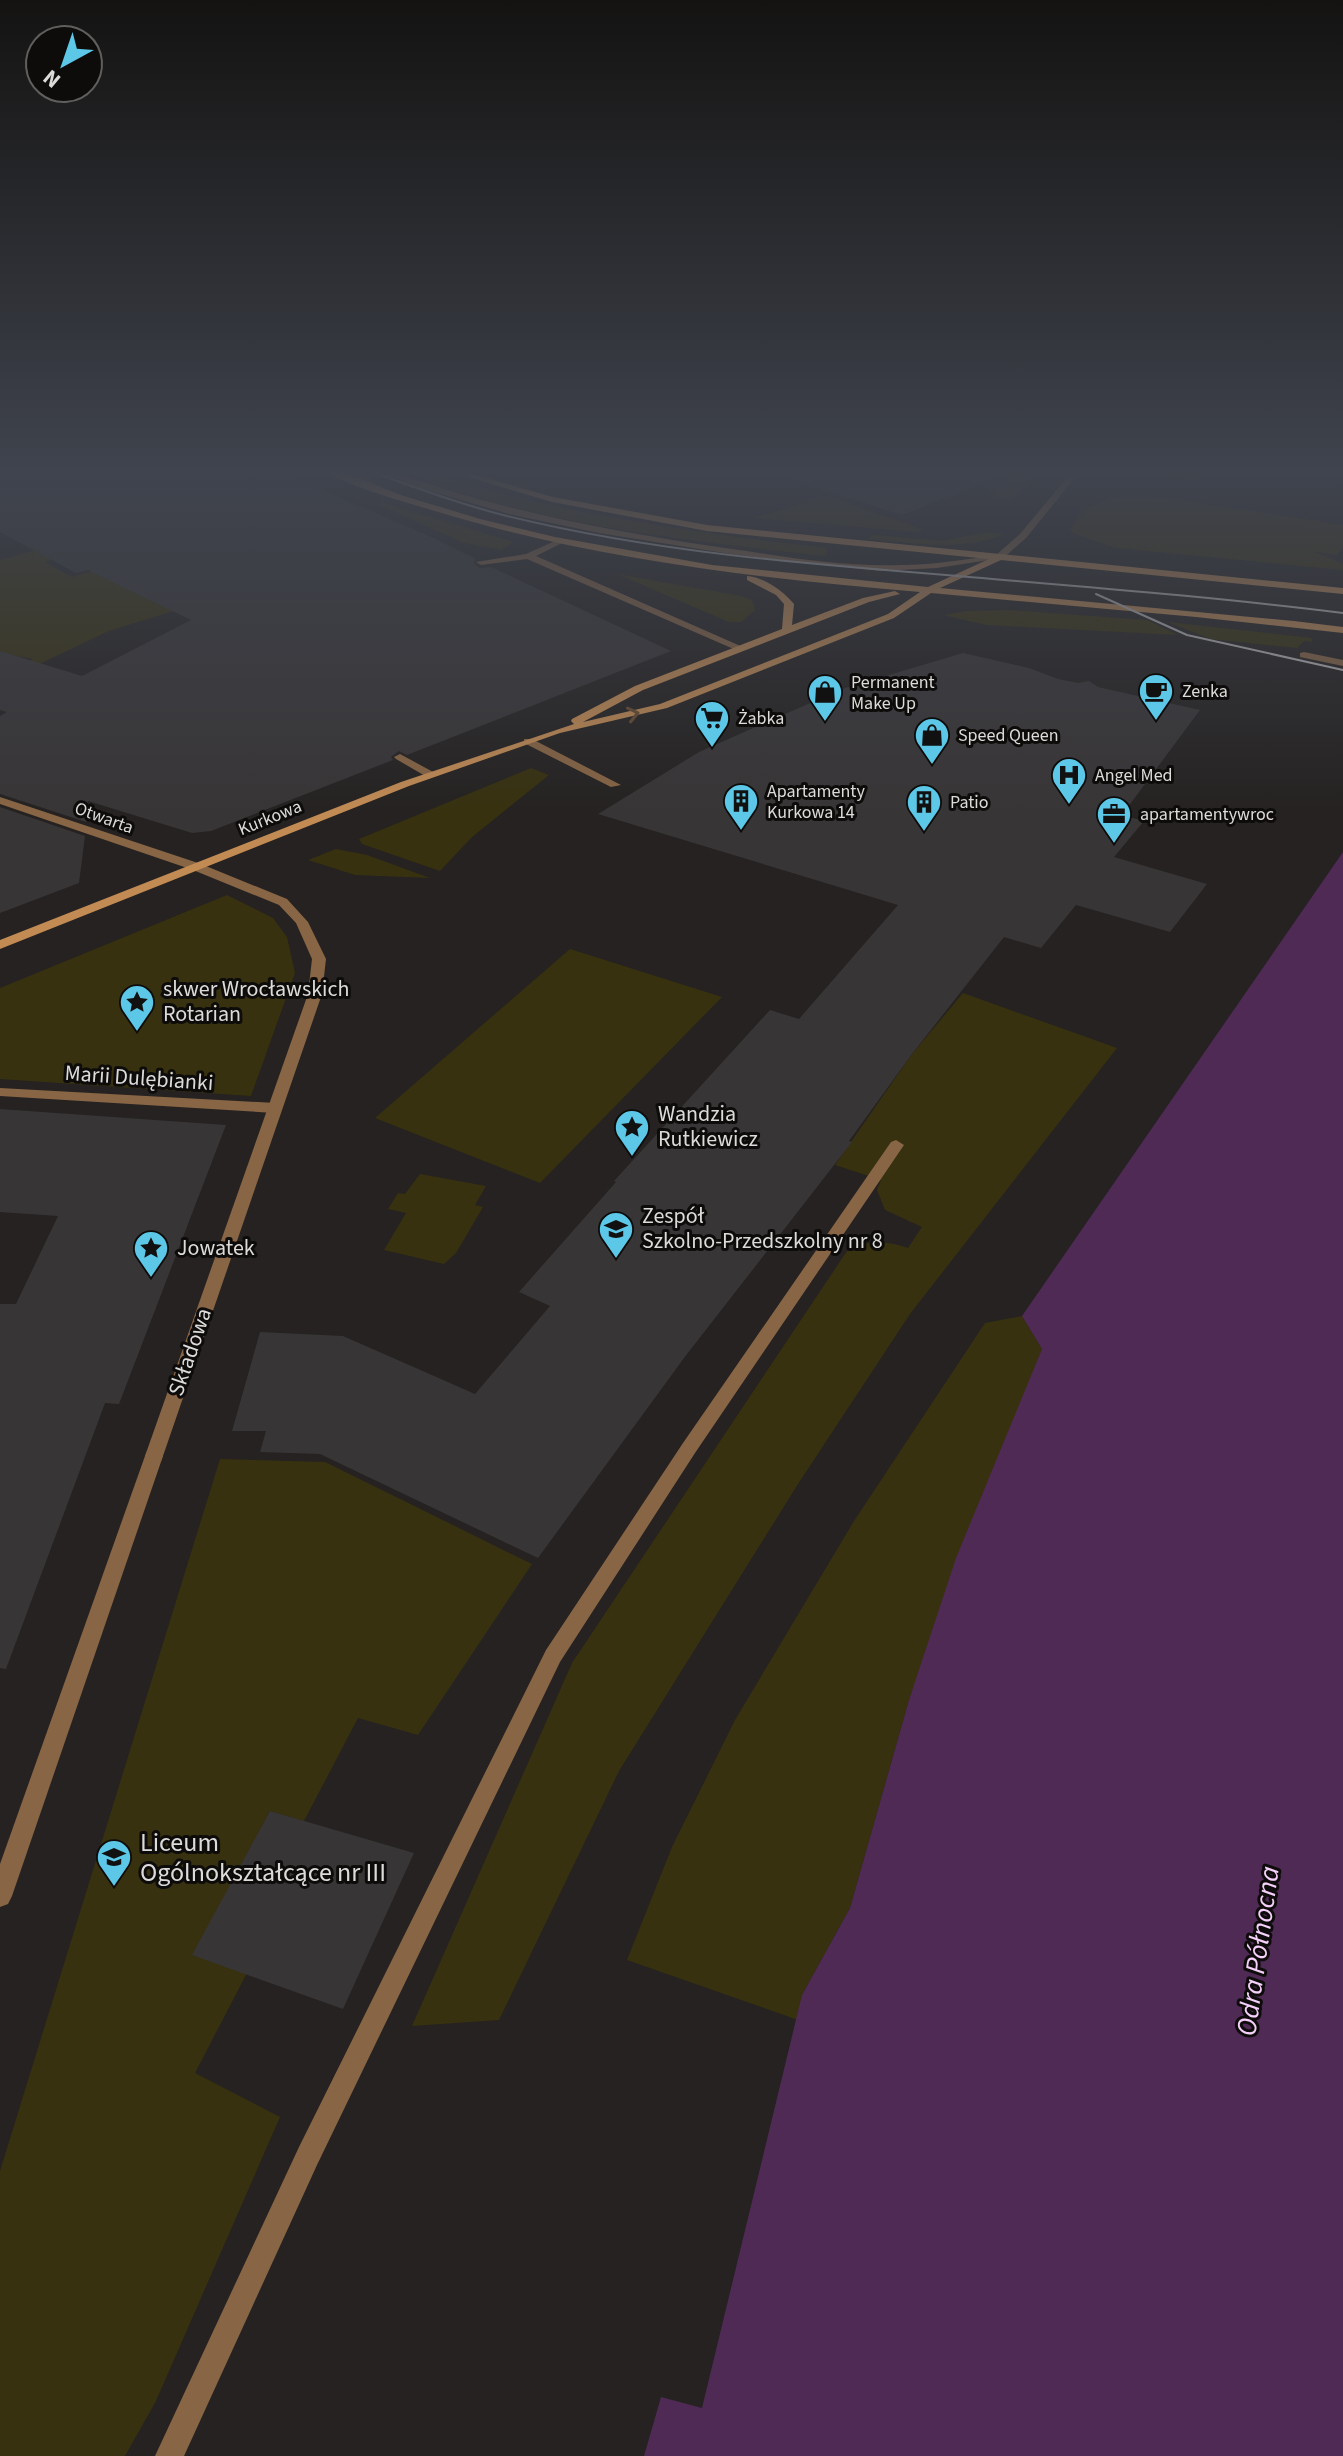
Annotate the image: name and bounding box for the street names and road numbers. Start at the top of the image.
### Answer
street label: Kurkowa [235,794,305,842]
street label: Otwarta [71,796,137,840]
street label: Marii Dulębianki [64,1057,214,1099]
street label: Składowa [160,1304,220,1400]

